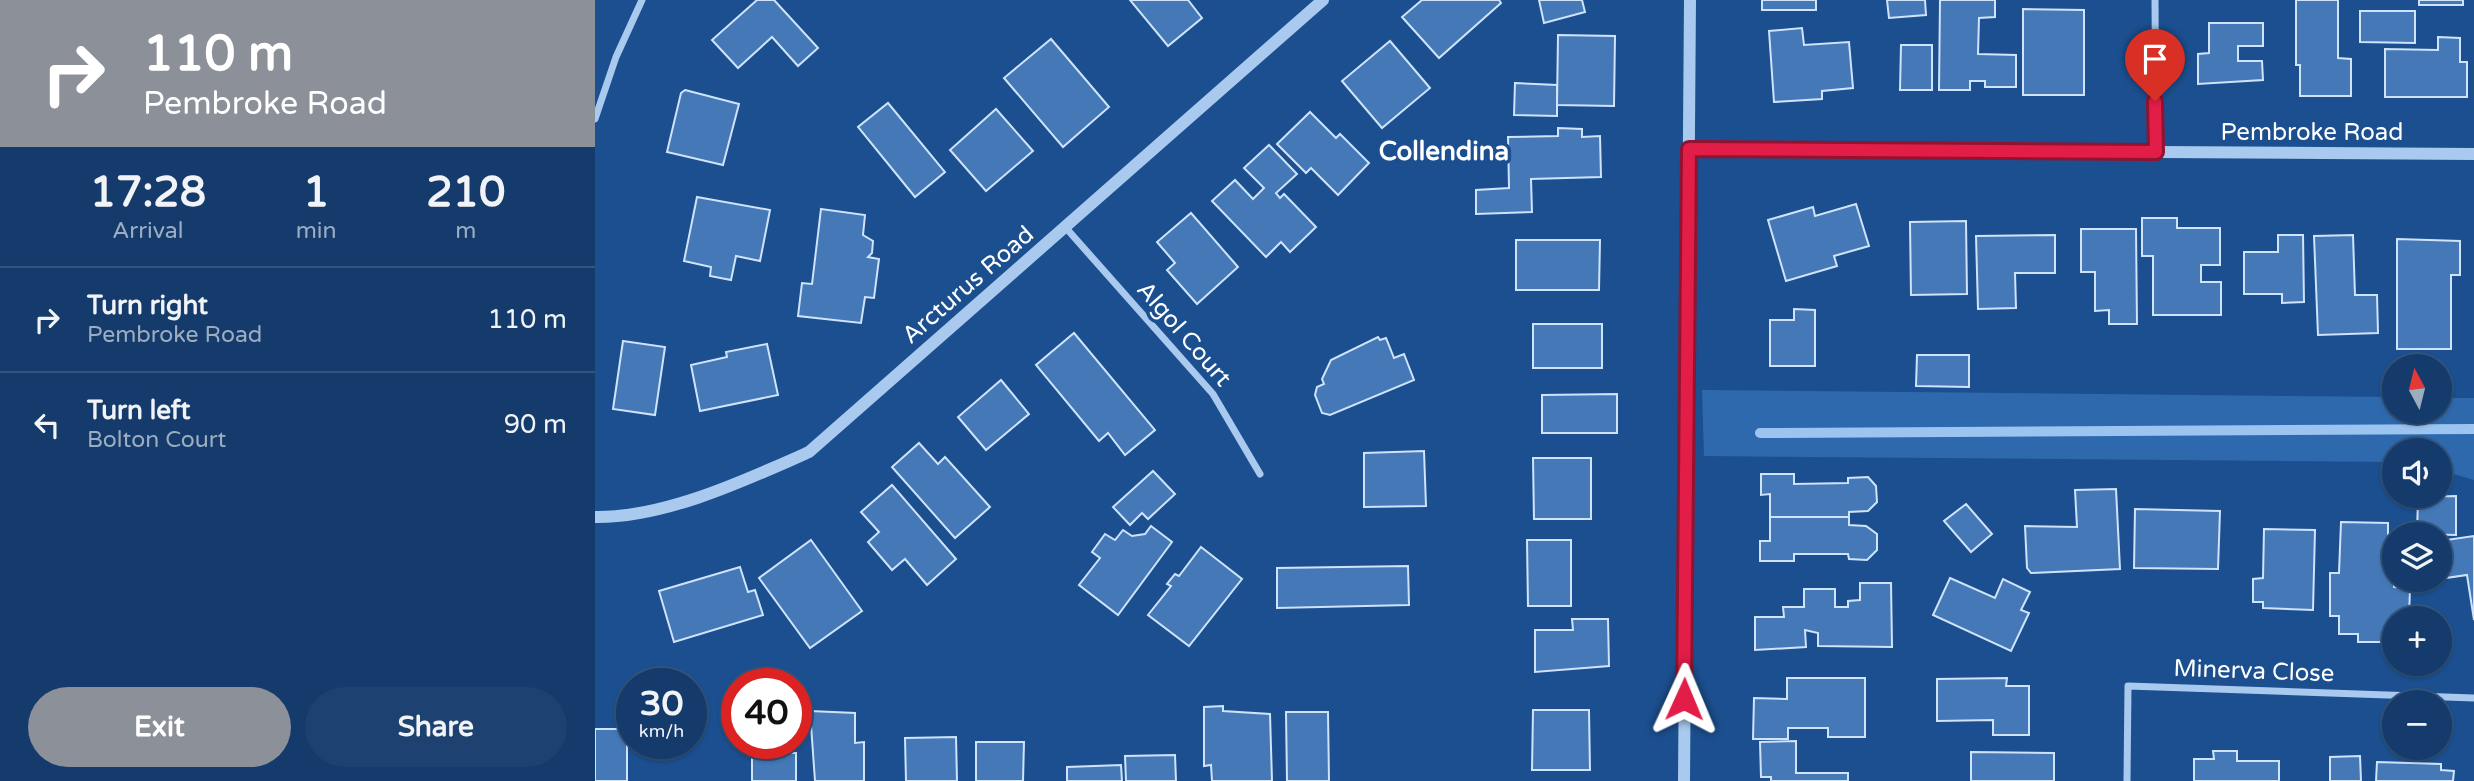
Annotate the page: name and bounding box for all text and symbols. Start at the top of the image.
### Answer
text: 110 m [143,25,293,84]
icon: right [28,28,119,119]
pin [2125,29,2185,101]
icon: arrive [2136,40,2174,78]
text: Pembroke Road [143,85,387,123]
street label: Pembroke Road [2221,118,2403,147]
district label: Collendina [1379,136,1509,167]
text: 17:28 [90,167,206,218]
text: 1 [303,167,329,218]
text: 210 [426,167,505,218]
text: Arrival [112,217,183,245]
text: min [296,217,337,245]
text: m [455,217,476,245]
street label: Arcturus Road [896,220,1040,350]
street label: Algol Court [1131,276,1237,392]
text: Turn right [87,290,208,321]
icon: right [28,301,66,339]
text: 110 m [487,304,567,335]
text: Pembroke Road [87,321,262,349]
north arrow [2382,354,2452,424]
map controls [2382,354,2452,760]
text: Turn left [87,395,190,426]
icon: left [28,406,66,444]
text: 90 m [504,409,567,440]
text: Bolton Court [87,426,226,454]
button: sound [2382,438,2452,508]
button: layers [2382,522,2452,592]
button: + [2382,606,2452,676]
street label: Minerva Close [2173,654,2335,688]
position arrow [1647,662,1721,736]
speed limit sign: 40 [721,668,812,759]
text: 30 [640,683,683,725]
button: Exit [28,687,291,767]
button: Share [305,687,567,767]
button: − [2382,690,2452,760]
text: km/h [639,720,684,742]

